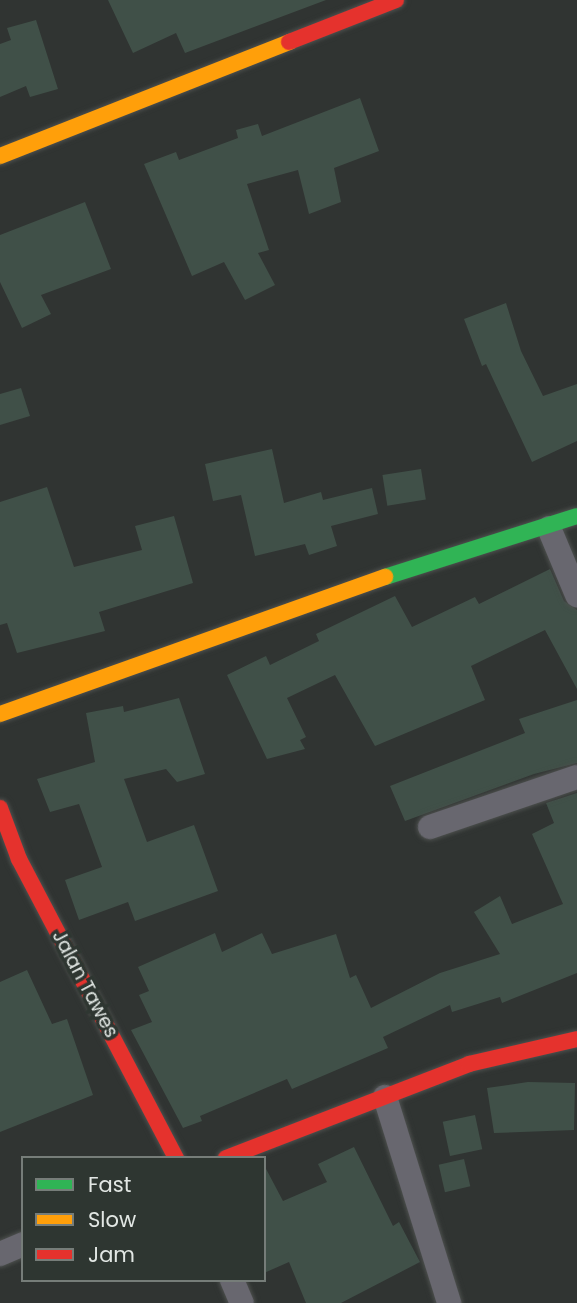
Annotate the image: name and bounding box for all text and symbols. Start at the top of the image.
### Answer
street label: Jalan Tawes [47,927,123,1041]
legend [21,1156,266,1282]
text: Fast [88,1170,131,1199]
text: Slow [88,1205,136,1234]
text: Jam [88,1240,135,1269]

